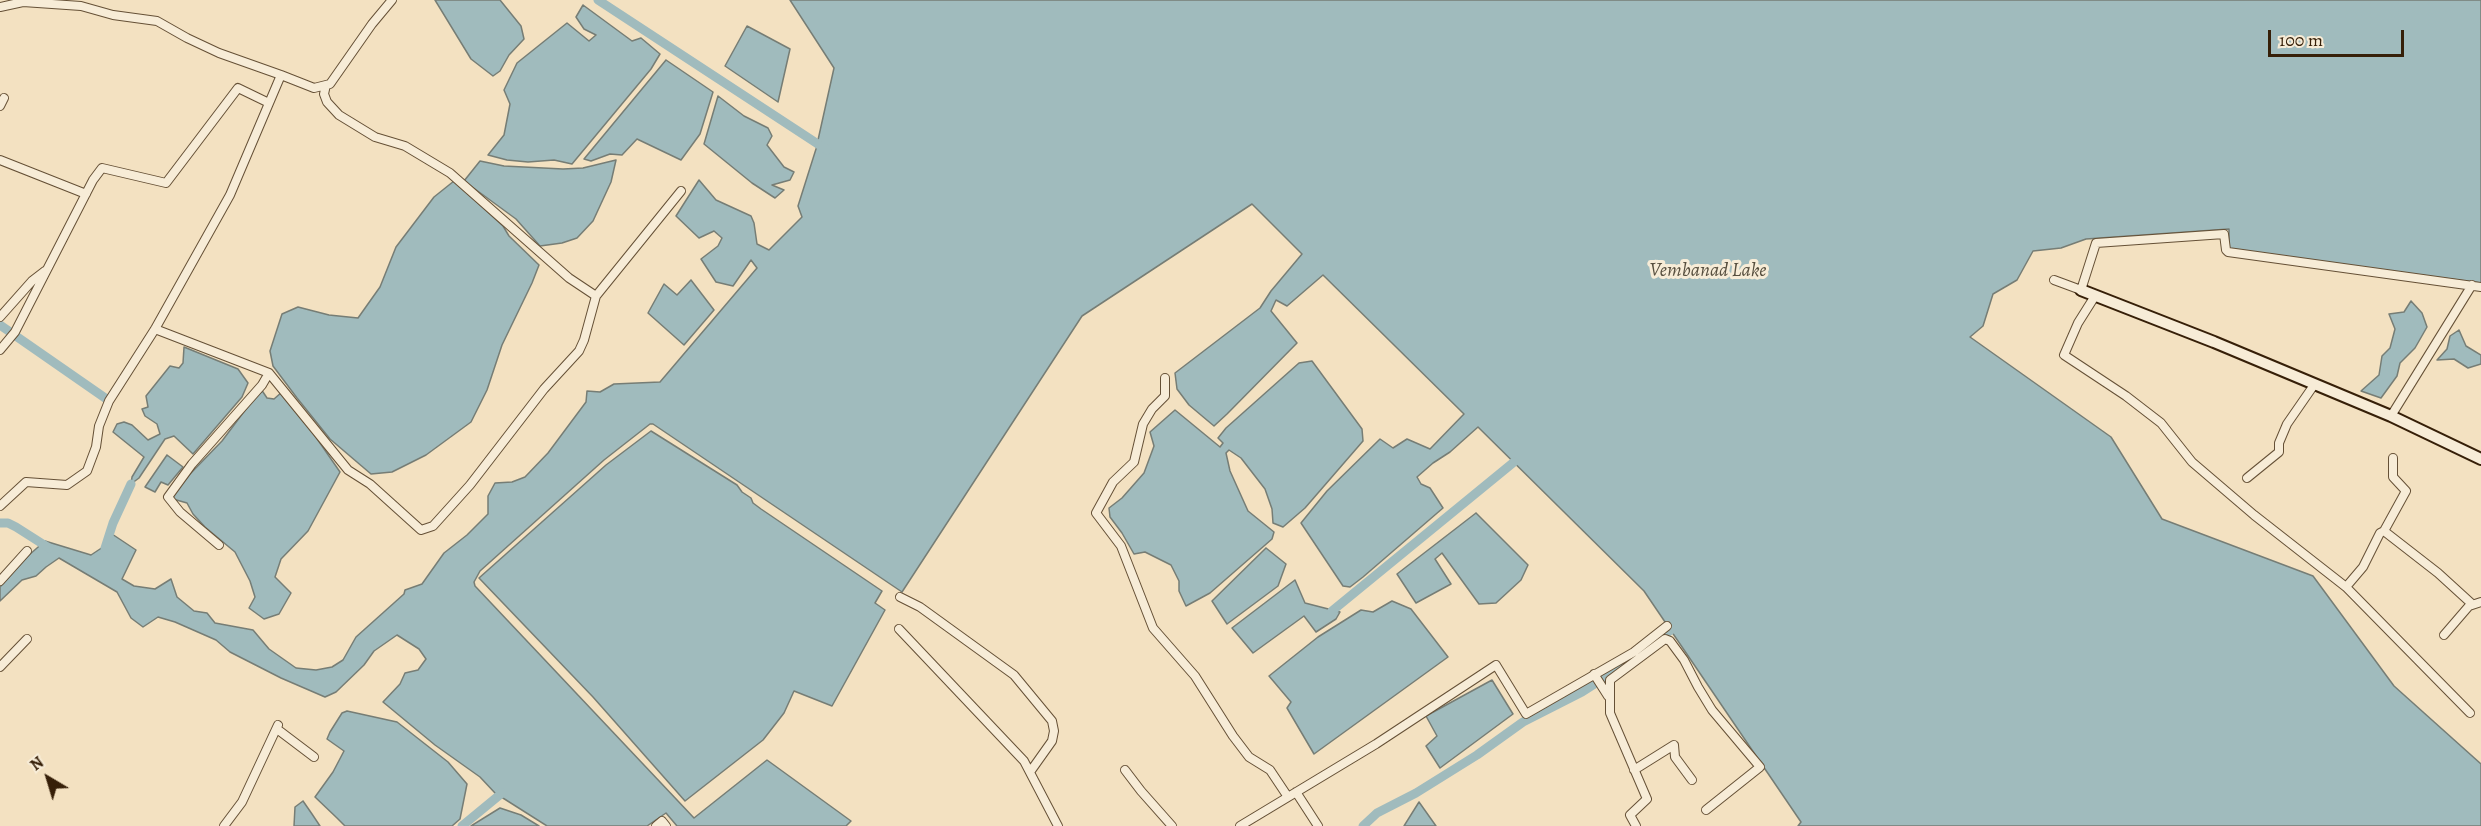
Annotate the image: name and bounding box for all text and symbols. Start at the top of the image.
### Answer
scale bar [2271,18,2408,56]
text: 100 m [2279,28,2323,52]
water label: Vembanad Lake [1650,259,1766,283]
north arrow [18,748,78,808]
text: N [26,752,48,776]

